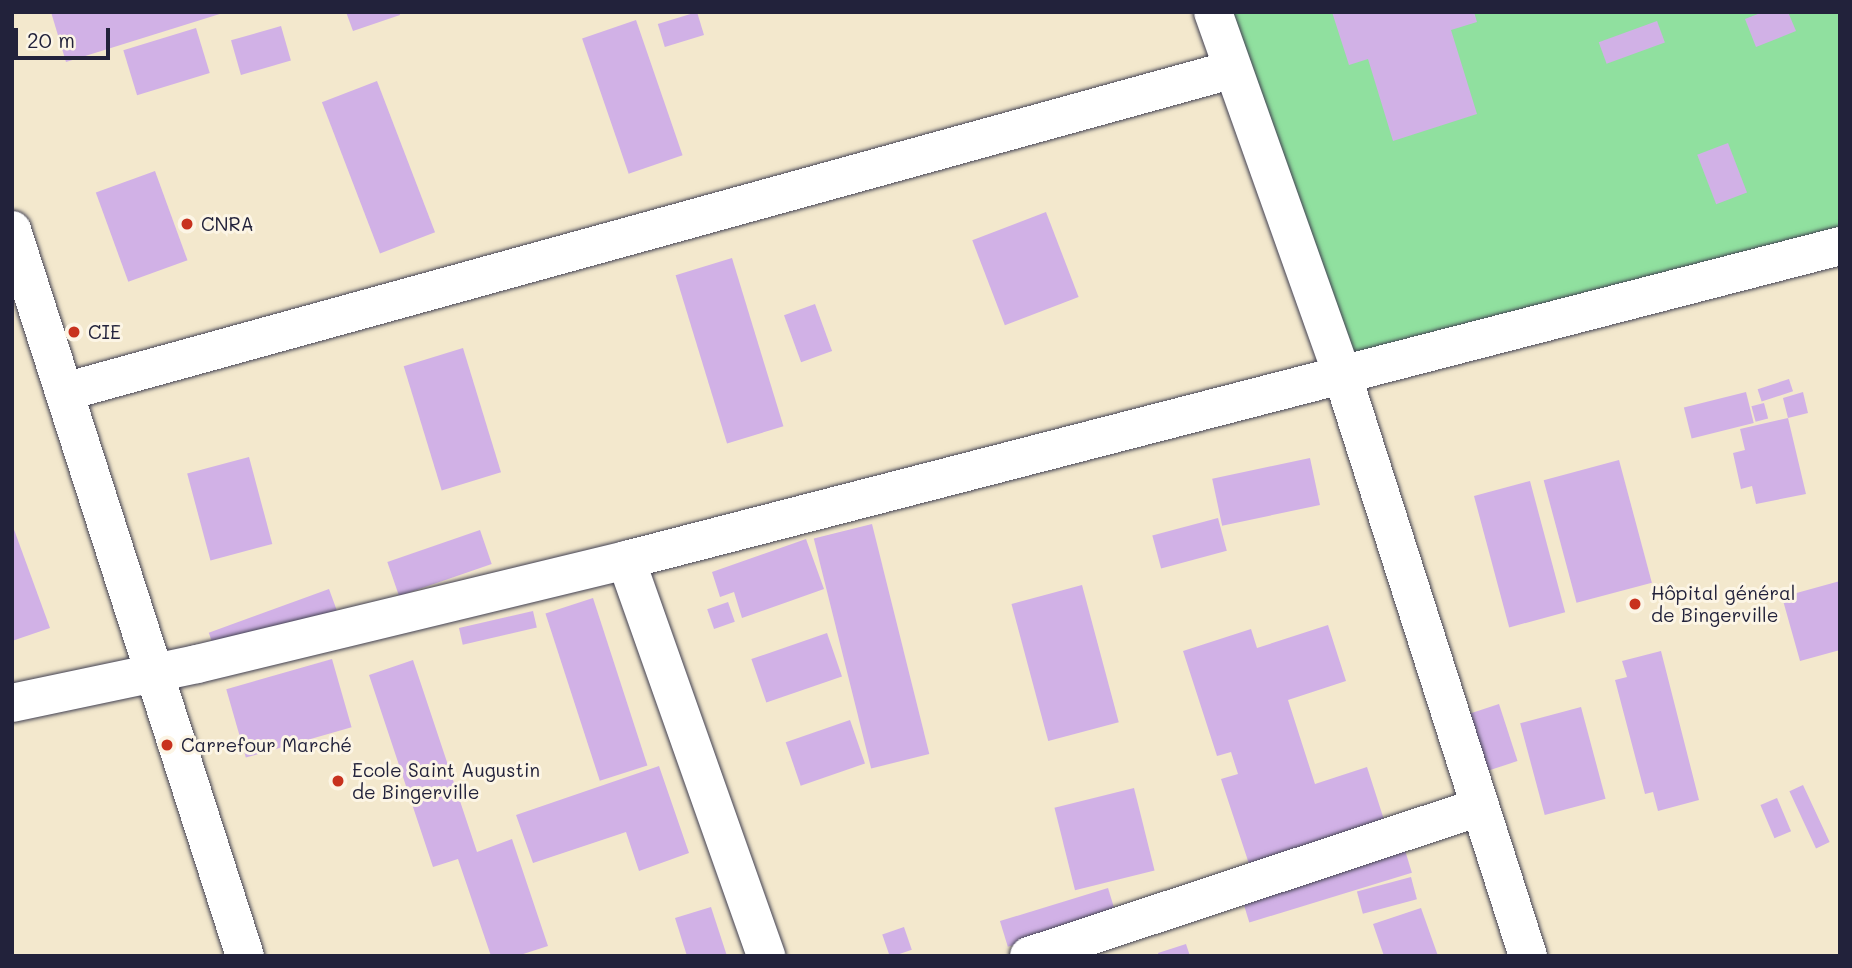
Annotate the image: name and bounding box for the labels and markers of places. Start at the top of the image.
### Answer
place label: CNRA [201,213,254,235]
marker: CNRA [179,216,195,232]
place label: CIE [88,321,121,343]
marker: CIE [66,324,82,340]
place label: Hôpital général de Bingerville [1651,582,1796,626]
marker: Hôpital général de Bingerville [1625,594,1645,614]
place label: Carrefour Marché [181,734,352,756]
marker: Carrefour Marché [159,737,175,753]
place label: Ecole Saint Augustin de Bingerville [352,759,540,803]
marker: Ecole Saint Augustin de Bingerville [330,773,346,789]

